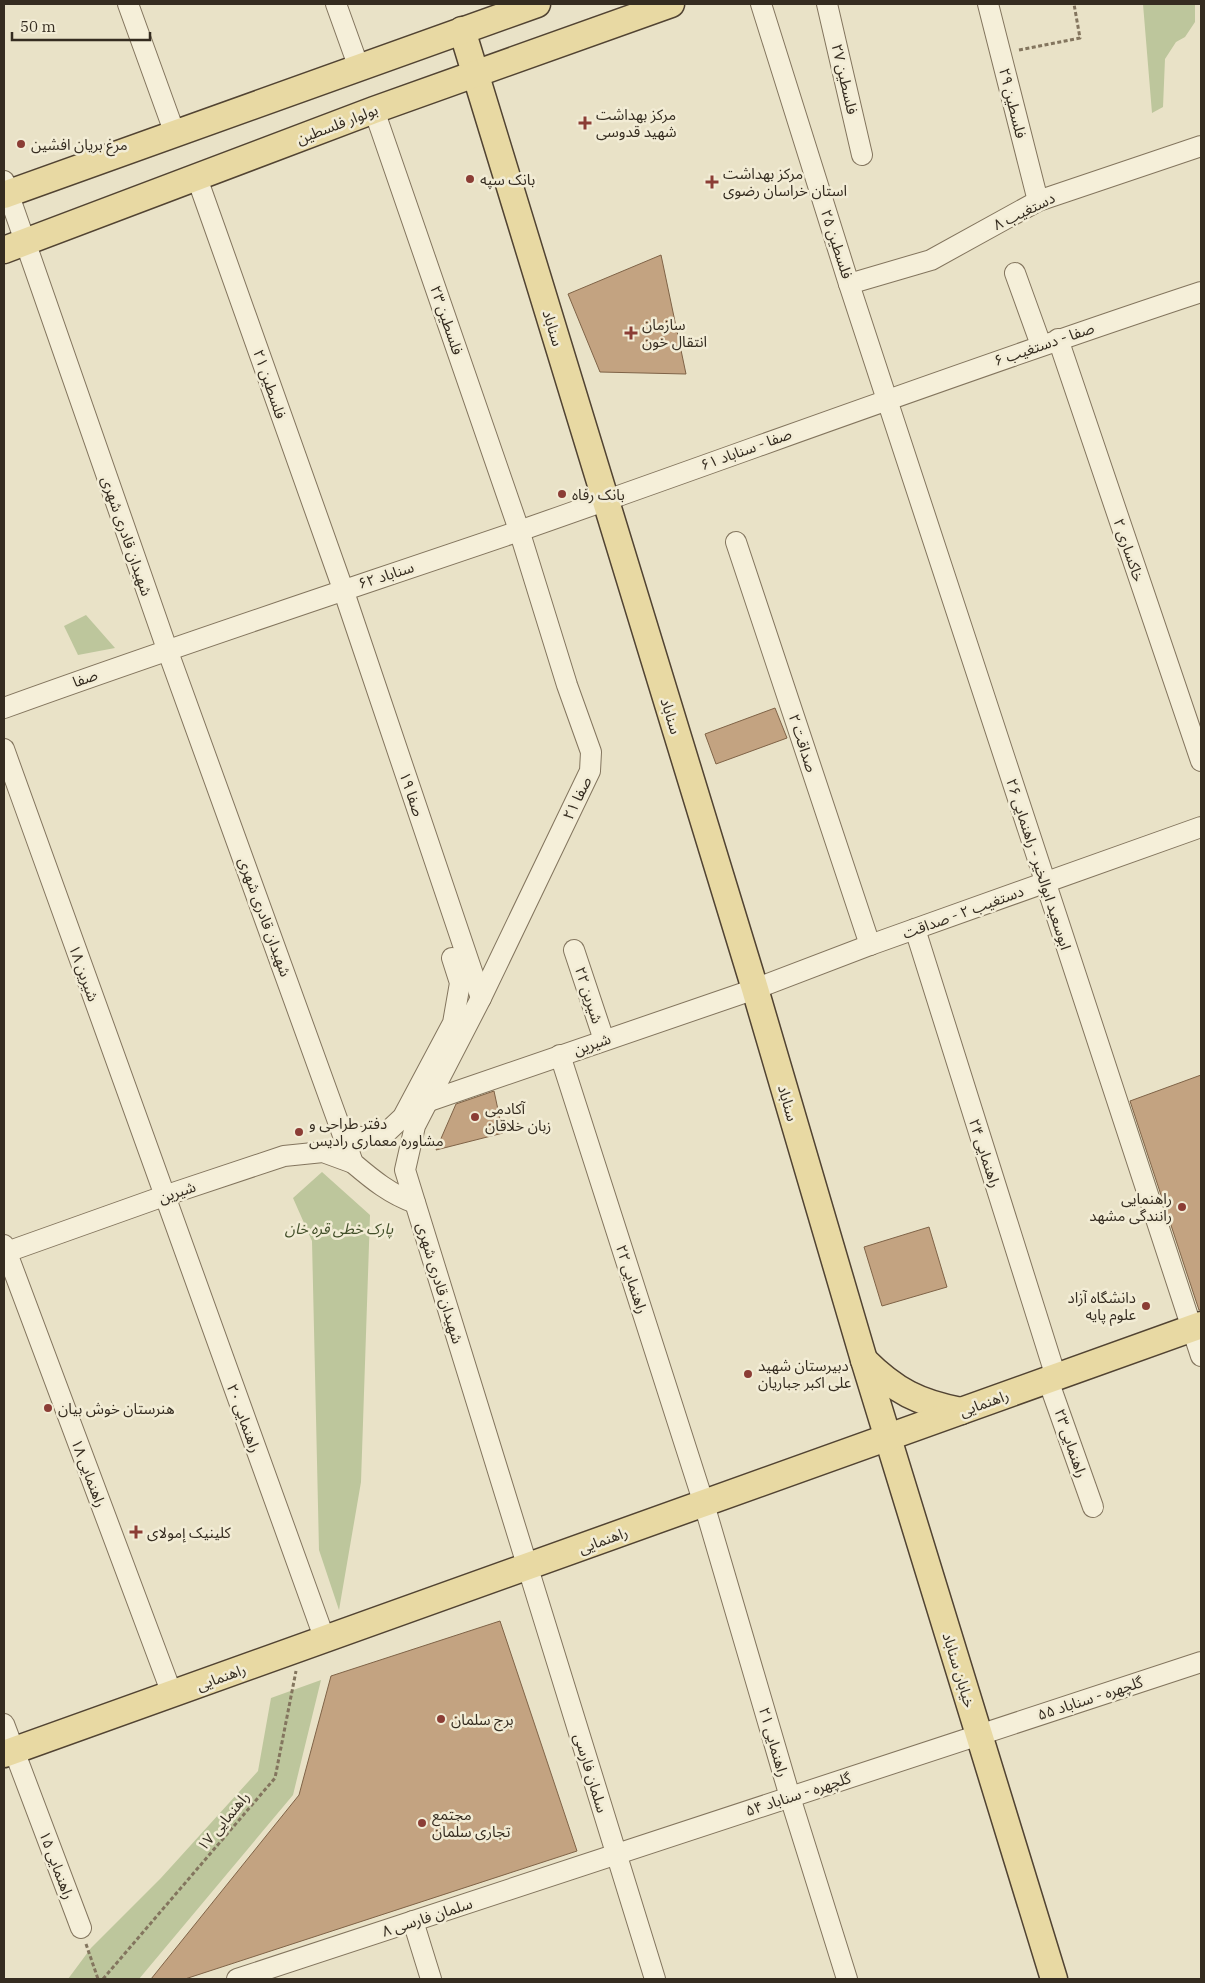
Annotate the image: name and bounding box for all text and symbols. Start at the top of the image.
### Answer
scale bar [12,10,150,42]
text: 50 m [20,17,56,36]
street label: فلسطین ۲۷ [828,42,862,116]
street label: فلسطین ۲۹ [995,66,1031,140]
street label: بولوار فلسطین [294,100,380,148]
place label: مرکز بهداشت شهید قدوسی [596,105,677,141]
marker: مرکز بهداشت شهید قدوسی [578,116,592,130]
place label: مرغ بریان افشین [31,135,128,157]
marker: مرغ بریان افشین [15,138,27,150]
place label: مرکز بهداشت استان خراسان رضوی [723,164,847,200]
place label: بانک سپه [480,170,535,190]
marker: بانک سپه [464,173,476,185]
marker: مرکز بهداشت استان خراسان رضوی [705,175,719,189]
street label: دستغیب ۸ [990,188,1058,234]
street label: فلسطین ۲۵ [817,207,857,281]
street label: فلسطین ۲۳ [426,283,468,357]
street label: سناباد [539,308,568,349]
place label: سازمان انتقال خون [642,315,707,351]
street label: صفا - دستغیب ۶ [991,318,1097,370]
marker: سازمان انتقال خون [624,326,638,340]
street label: فلسطین ۲۱ [249,347,291,421]
street label: صفا - سناباد ۶۱ [698,424,794,474]
street label: شهیدان قادری شهری [98,474,157,599]
place label: بانک رفاه [572,485,625,504]
marker: بانک رفاه [556,488,568,500]
street label: خاکساری ۲ [1109,516,1149,584]
street label: سناباد ۶۲ [356,557,416,593]
street label: صفا [70,665,100,691]
street label: سناباد [657,696,686,737]
street label: صداقت ۲ [785,711,821,775]
street label: صفا ۱۹ [396,769,428,819]
street label: صفا ۲۱ [558,773,596,823]
street label: ابوسعید ابوالخیر - راهنمایی ۲۶ [1002,776,1076,952]
street label: شهیدان قادری شهری [235,855,295,979]
street label: دستغیب ۲ - صداقت [900,881,1026,943]
street label: شیرین ۱۸ [65,942,103,1004]
street label: شیرین ۲۲ [571,964,607,1026]
street label: شیرین [571,1029,613,1059]
street label: سناباد [774,1083,802,1124]
place label: آکادمی زبان خلاقان [485,1099,551,1135]
marker: آکادمی زبان خلاقان [469,1111,481,1123]
place label: دفتر طراحی و مشاوره معماری رادیس [309,1114,444,1150]
street label: راهنمایی ۲۴ [965,1116,1005,1190]
marker: دفتر طراحی و مشاوره معماری رادیس [293,1126,305,1138]
street label: شیرین [156,1177,198,1207]
place label: راهنمایی رانندگی مشهد [1089,1189,1172,1225]
marker: راهنمایی رانندگی مشهد [1176,1201,1188,1213]
park label: پارک خطی قره خان [285,1219,394,1239]
street label: شهیدان قادری شهری [413,1220,468,1346]
street label: راهنمایی ۲۲ [612,1242,652,1316]
place label: دانشگاه آزاد علوم پایه [1068,1288,1136,1326]
marker: دانشگاه آزاد علوم پایه [1140,1300,1152,1312]
place label: دبیرستان شهید علی اکبر جباریان [758,1356,852,1392]
marker: دبیرستان شهید علی اکبر جباریان [742,1368,754,1380]
street label: راهنمایی ۲۰ [223,1381,265,1455]
street label: راهنمایی [957,1385,1011,1421]
place label: هنرستان خوش بیان [58,1399,175,1418]
marker: هنرستان خوش بیان [42,1402,54,1414]
street label: راهنمایی ۲۳ [1050,1406,1092,1480]
street label: راهنمایی ۱۸ [67,1436,111,1510]
street label: راهنمایی [576,1522,630,1558]
place label: کلینیک إمولای [147,1523,232,1543]
marker: کلینیک إمولای [129,1525,143,1539]
street label: خیابان سناباد [939,1630,980,1710]
street label: راهنمایی [194,1659,248,1695]
street label: گلچهره - سناباد ۵۵ [1035,1672,1146,1725]
street label: راهنمایی ۲۱ [755,1705,793,1779]
place label: برج سلمان [451,1710,514,1732]
marker: برج سلمان [435,1713,447,1725]
street label: سلمان فارسی [570,1731,612,1815]
street label: گلچهره - سناباد ۵۴ [743,1768,854,1821]
street label: راهنمایی ۱۷ [193,1787,253,1855]
place label: مجتمع تجاری سلمان [432,1805,510,1841]
marker: مجتمع تجاری سلمان [416,1817,428,1829]
street label: راهنمایی ۱۵ [35,1828,79,1902]
street label: سلمان فارسی ۸ [379,1893,475,1941]

